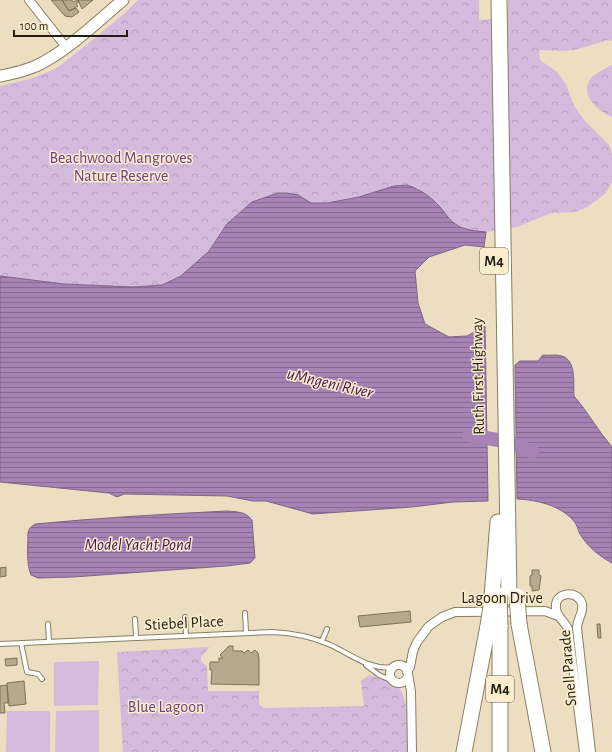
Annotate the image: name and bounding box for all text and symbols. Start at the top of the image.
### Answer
scale bar [14,12,127,38]
text: 100 m [20,20,48,32]
park label: Beachwood Mangroves Nature Reserve [50,150,193,184]
road number: M4 [480,248,508,274]
street label: Ruth First Highway [469,317,488,435]
water label: uMngeni River [285,365,375,401]
water label: Model Yacht Pond [84,536,192,553]
street label: Lagoon Drive [461,590,543,606]
street label: Stiebel Place [144,613,224,633]
street label: Snell Parade [557,629,579,707]
road number: M4 [486,676,514,702]
park label: Blue Lagoon [128,699,204,715]

